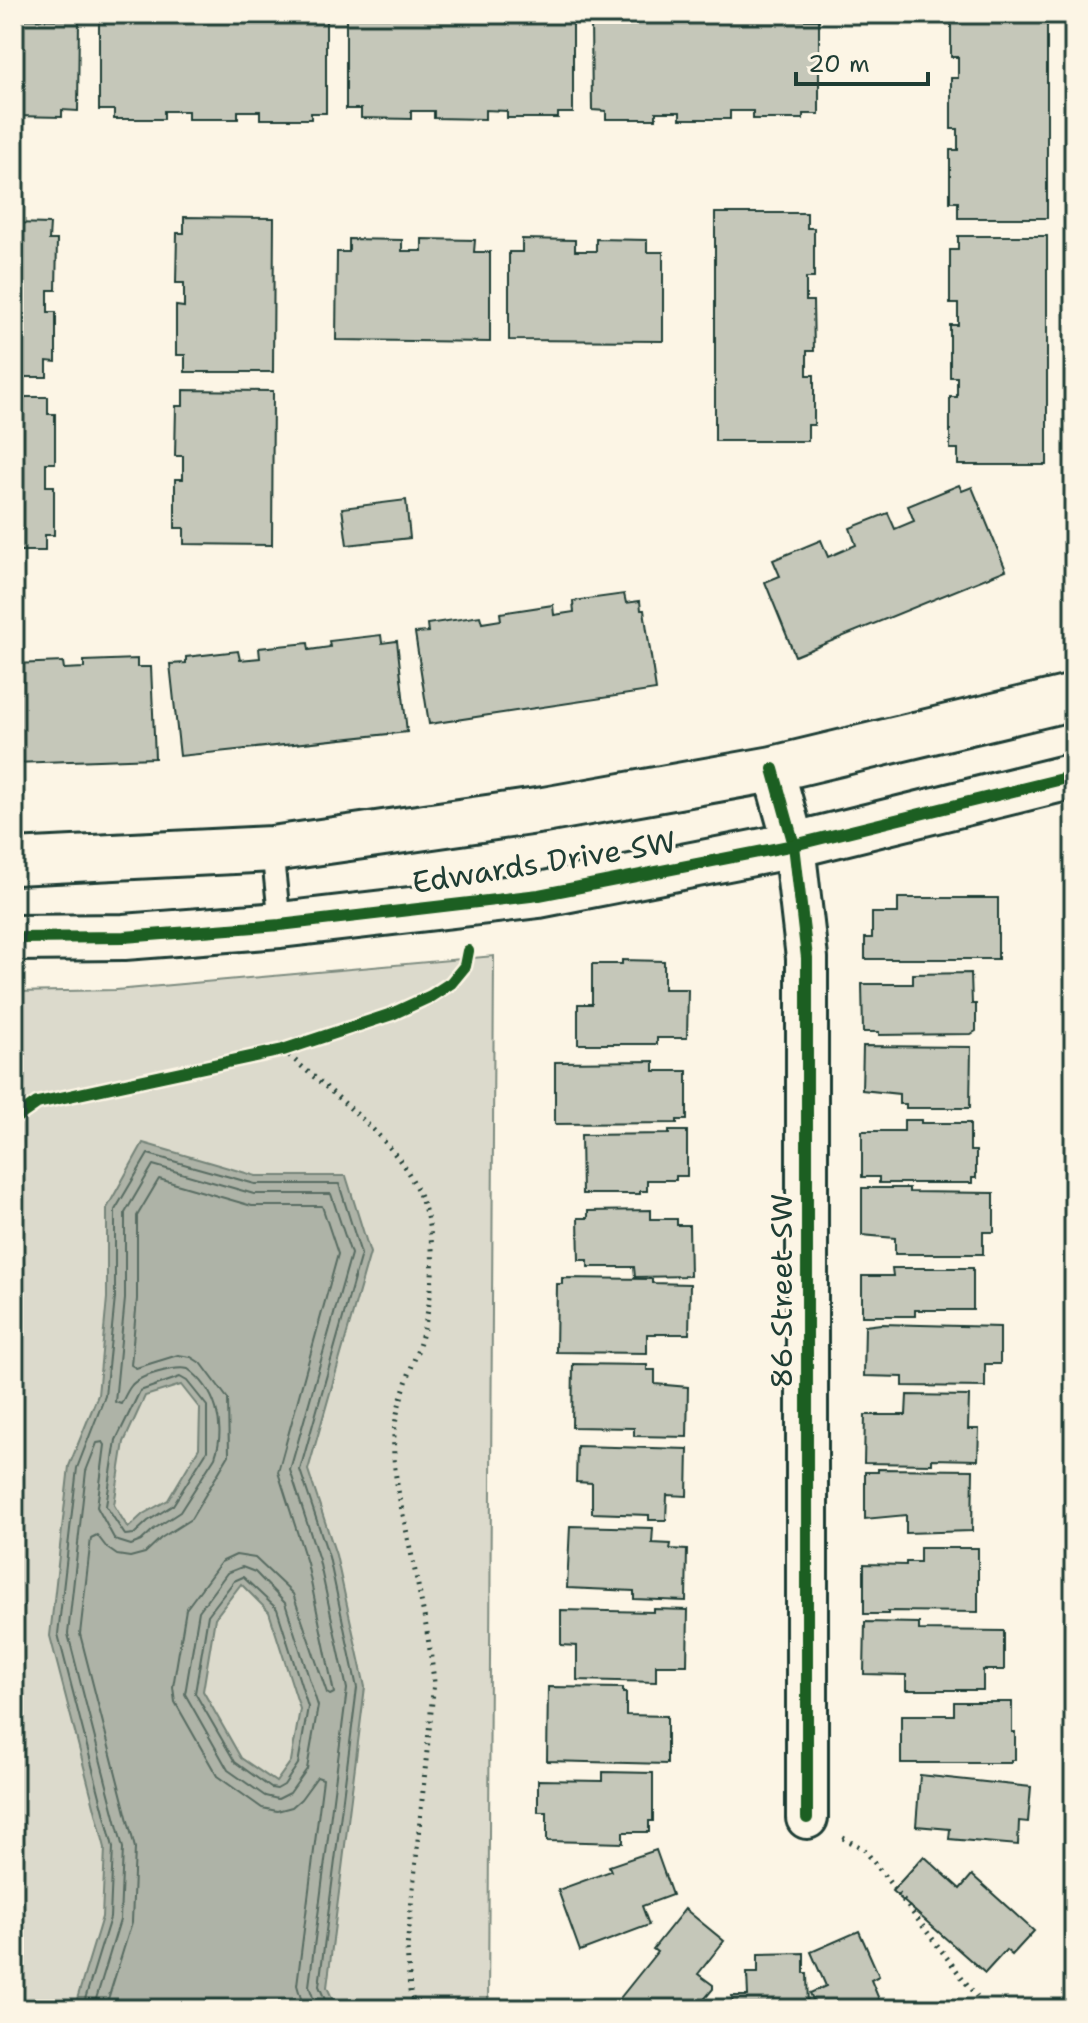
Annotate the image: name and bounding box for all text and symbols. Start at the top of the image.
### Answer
scale bar [796,36,928,86]
text: 20 m [808,48,870,80]
street label: Edwards Drive SW [409,821,679,903]
street label: 86 Street SW [761,1193,802,1389]

